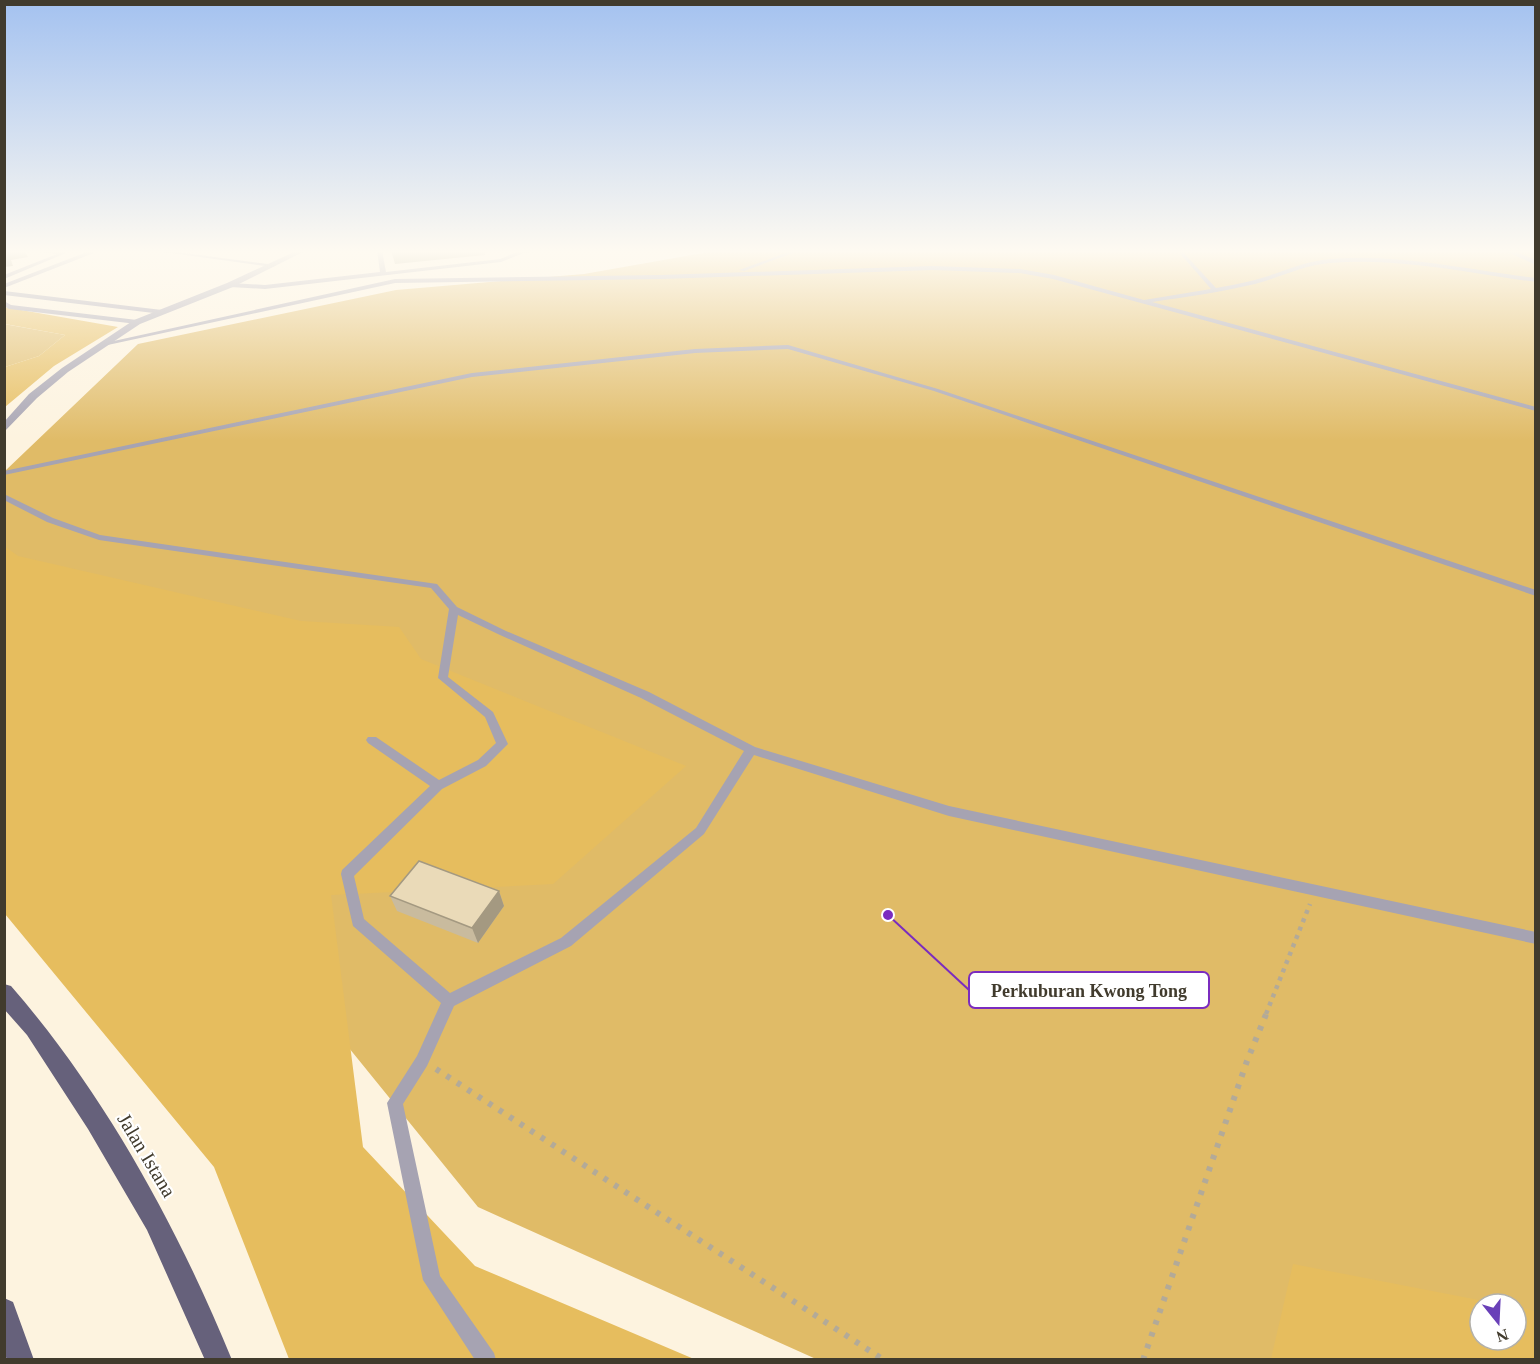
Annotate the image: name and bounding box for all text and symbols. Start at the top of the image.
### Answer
callout: Perkuburan Kwong Tong [969,972,1209,1008]
text: Perkuburan Kwong Tong [991,981,1187,1001]
street label: Jalan Istana [113,1109,181,1201]
north arrow [1468,1292,1528,1352]
text: N [1494,1326,1511,1346]

